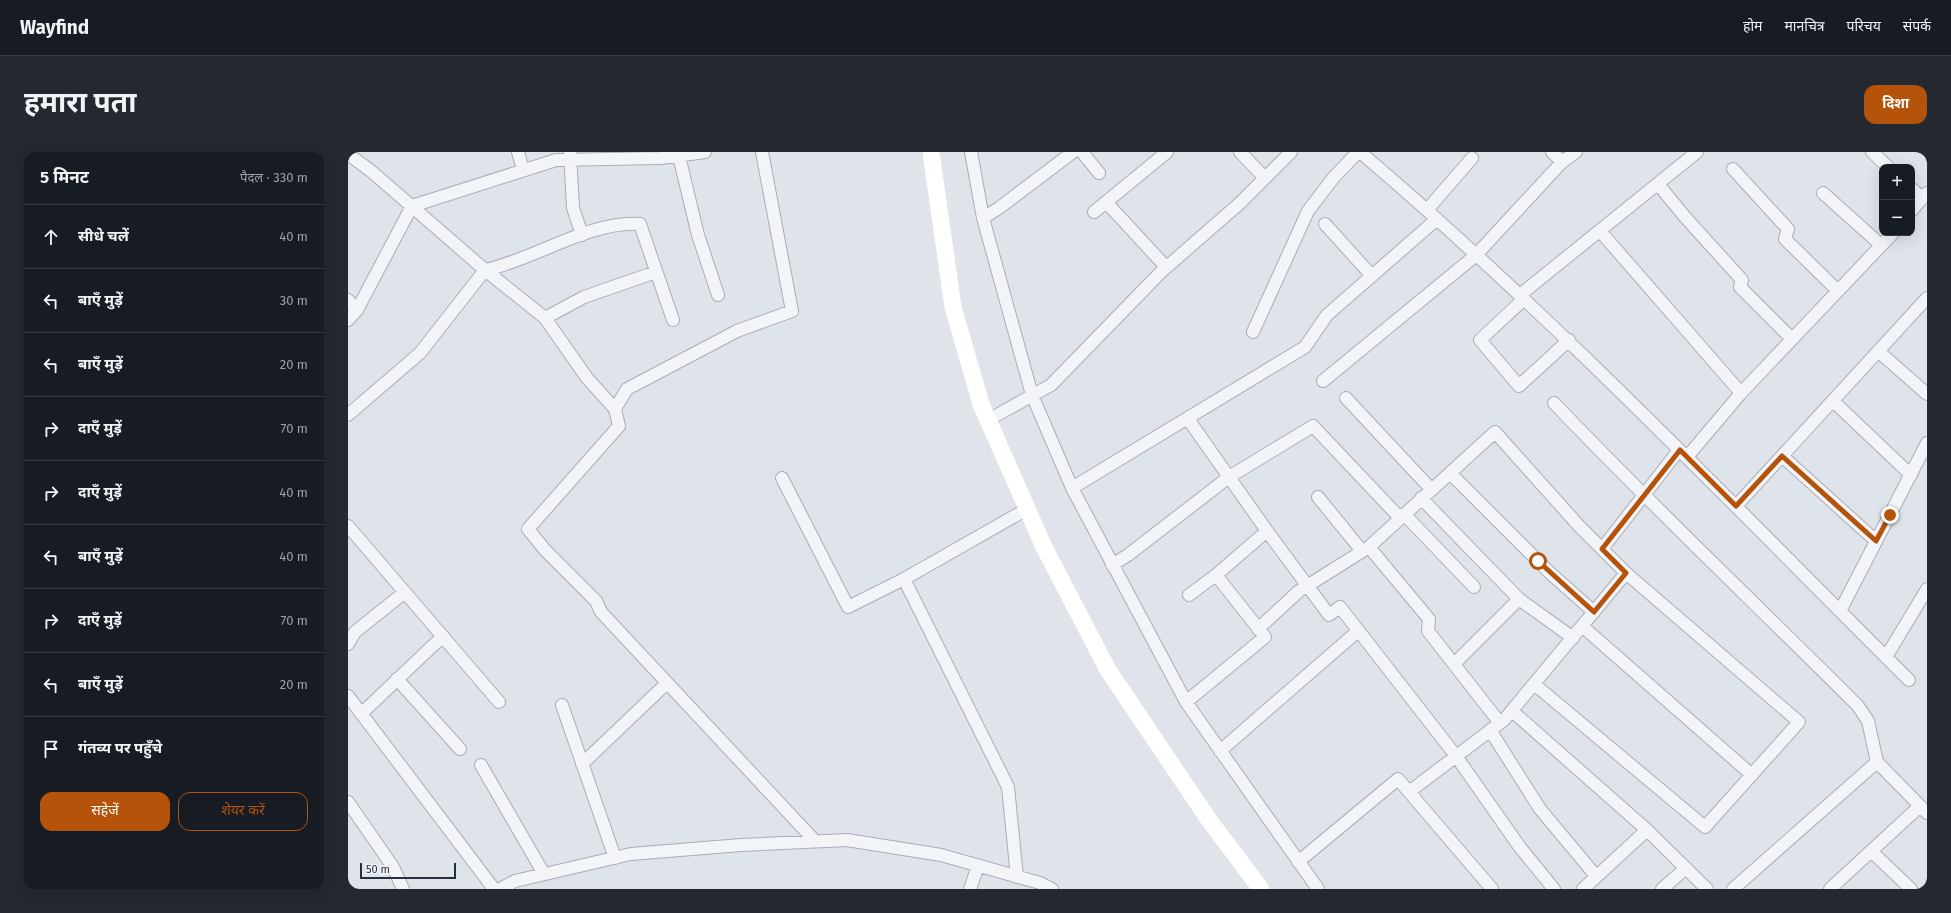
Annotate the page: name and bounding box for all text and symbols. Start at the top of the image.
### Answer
text: Wayfind [20,16,89,39]
text: होम [1743,18,1762,35]
text: मानचित्र [1784,18,1825,35]
text: परिचय [1847,18,1881,35]
text: संपर्क [1903,18,1931,35]
button: दिशा [1864,85,1927,124]
text: हमारा पता [24,86,136,119]
map controls [1879,164,1915,236]
button: + [1879,164,1915,200]
text: 5 मिनट [40,167,89,188]
text: पैदल · 330 m [240,170,308,185]
button: − [1879,200,1915,236]
icon: ahead [40,226,62,248]
text: सीधे चलें [78,227,129,245]
text: 40 m [279,229,308,244]
icon: left [40,290,62,312]
text: बाएँ मुड़ें [78,291,123,309]
text: 30 m [280,293,308,308]
icon: left [40,354,62,376]
text: बाएँ मुड़ें [78,355,123,373]
text: 20 m [280,357,308,372]
icon: right [40,418,62,440]
text: दाएँ मुड़ें [78,419,122,437]
text: 70 m [281,421,308,436]
icon: right [40,482,62,504]
text: दाएँ मुड़ें [78,483,122,501]
text: 40 m [279,485,308,500]
route end [1881,506,1899,524]
icon: left [40,546,62,568]
text: बाएँ मुड़ें [78,547,123,565]
text: 40 m [279,549,308,564]
route start [1529,552,1547,570]
icon: right [40,610,62,632]
text: दाएँ मुड़ें [78,611,122,629]
text: 70 m [281,613,308,628]
icon: left [40,674,62,696]
text: बाएँ मुड़ें [78,675,123,693]
text: 20 m [280,677,308,692]
icon: arrive [40,738,62,760]
text: गंतव्य पर पहुँचे [78,739,162,757]
button: सहेजें [40,792,170,831]
button: शेयर करें [178,792,308,831]
scale bar [360,861,456,880]
text: 50 m [366,863,390,876]

